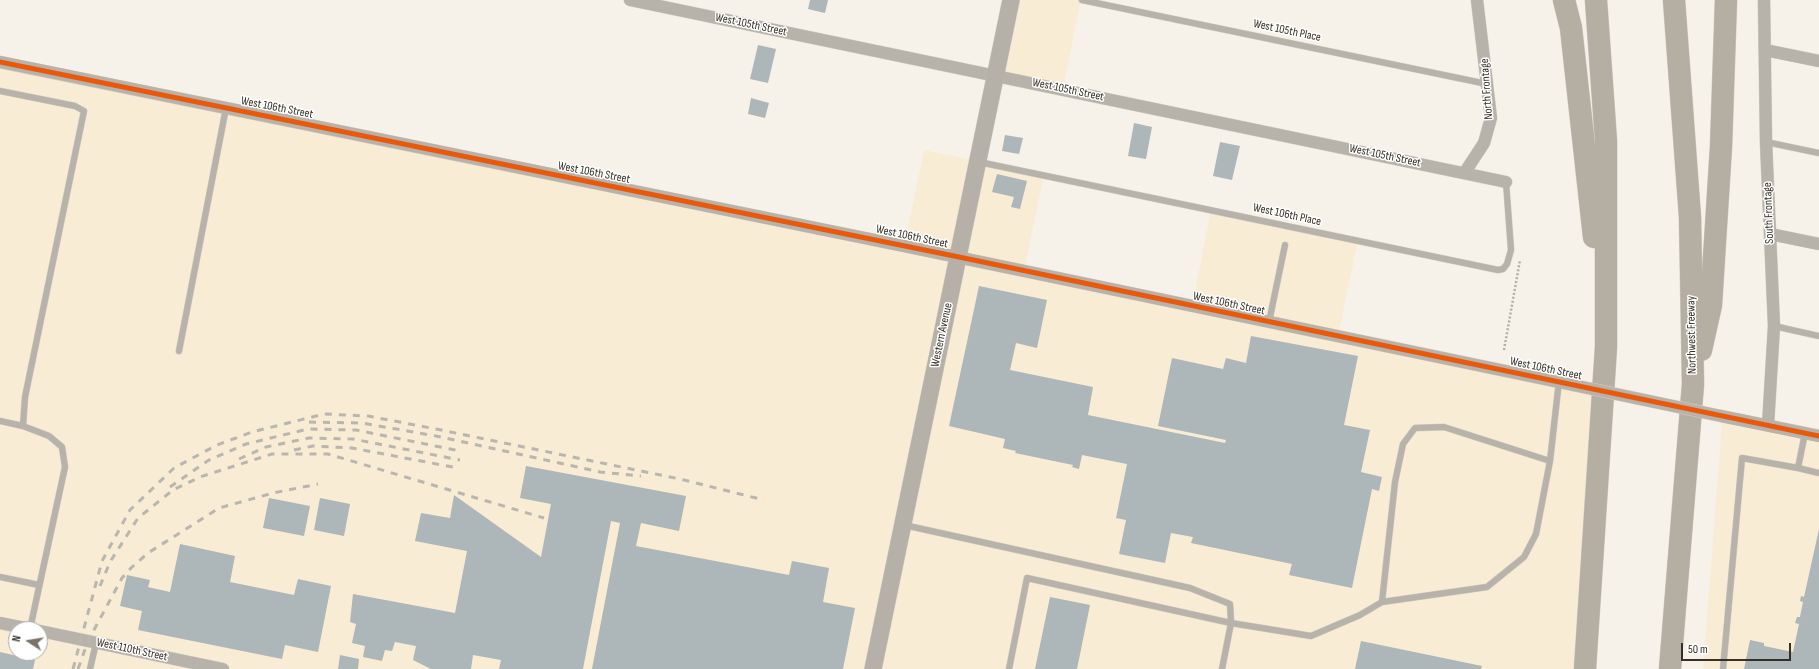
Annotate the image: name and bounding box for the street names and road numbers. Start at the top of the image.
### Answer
street label: West 105th Street [714,10,788,40]
street label: West 105th Place [1252,17,1322,45]
street label: North Frontage [1478,58,1496,120]
street label: West 105th Street [1031,75,1105,105]
street label: West 106th Street [240,94,314,122]
street label: West 105th Street [1348,141,1422,171]
street label: West 106th Street [557,159,631,187]
street label: South Frontage [1761,182,1777,244]
street label: West 106th Place [1252,201,1322,229]
street label: West 106th Street [875,222,949,252]
street label: West 106th Street [1192,289,1266,319]
street label: Northwest Freeway [1684,296,1700,374]
street label: Western Avenue [928,302,956,368]
street label: West 106th Street [1509,354,1583,384]
street label: West 110th Street [95,635,169,665]

